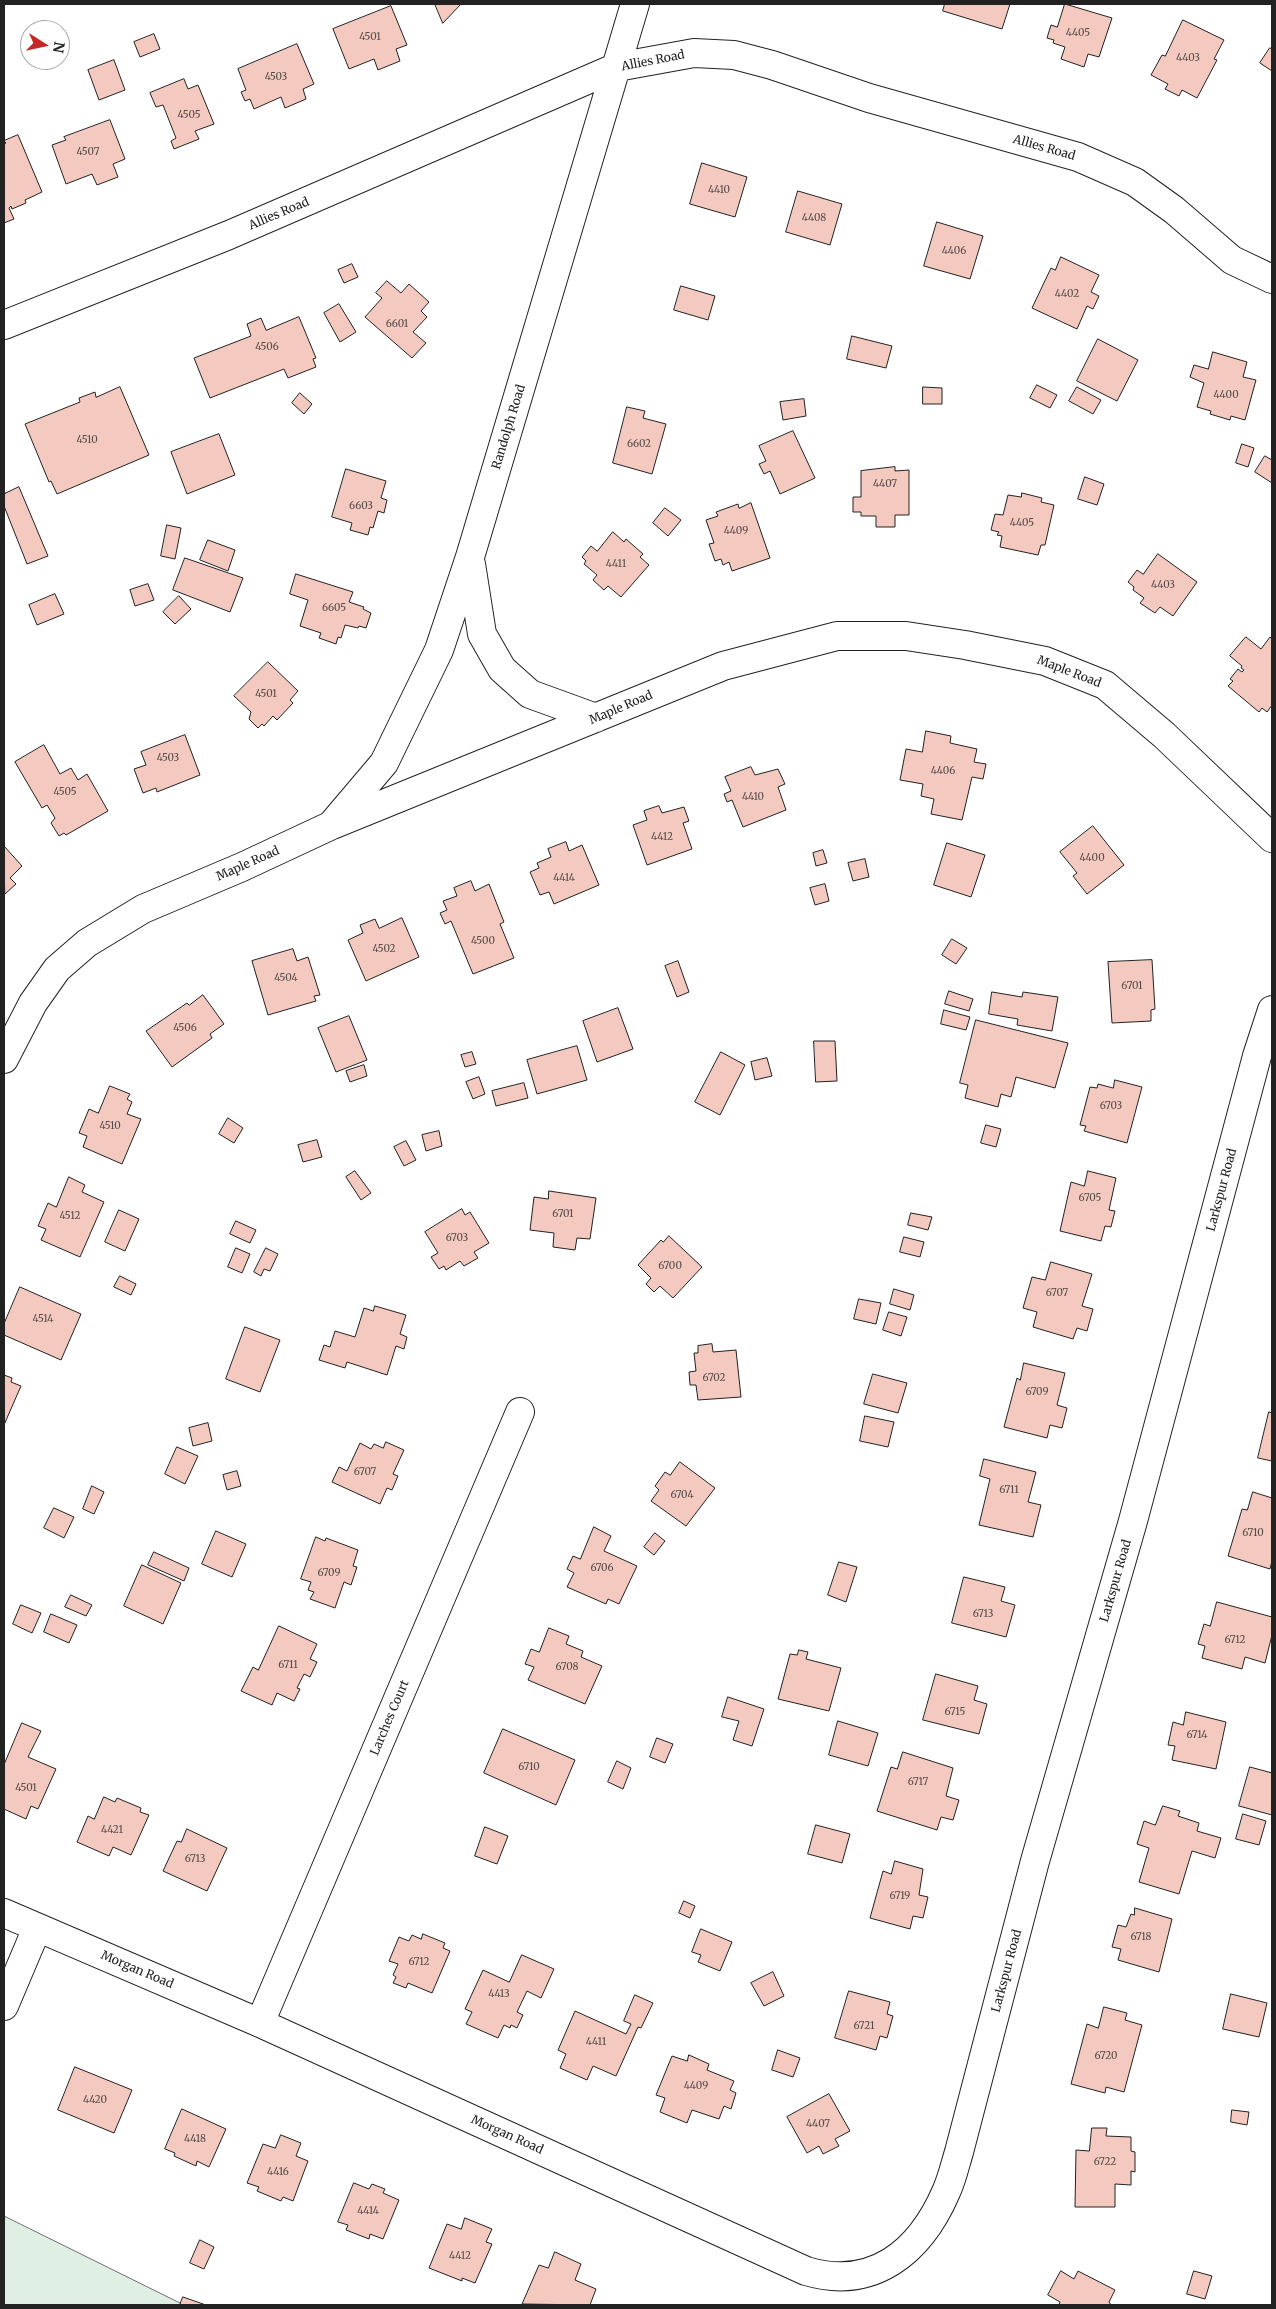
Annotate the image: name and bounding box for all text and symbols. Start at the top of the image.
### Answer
north arrow [20,20,70,70]
house number: 4405 [1066,27,1090,39]
house number: 4501 [359,31,381,43]
text: N [49,40,69,54]
street label: Allies Road [620,48,686,74]
house number: 4403 [1176,52,1200,64]
house number: 4503 [265,71,287,83]
house number: 4505 [177,109,201,121]
street label: Allies Road [1011,132,1077,164]
house number: 4507 [77,146,99,158]
house number: 4410 [708,184,730,196]
street label: Allies Road [247,195,311,233]
house number: 4408 [802,212,826,224]
house number: 4406 [942,245,966,257]
house number: 4402 [1055,288,1079,300]
house number: 6601 [386,318,408,330]
house number: 4506 [255,341,279,353]
street label: Randolph Road [489,383,529,471]
house number: 4400 [1213,389,1239,401]
house number: 4510 [76,434,98,446]
house number: 6602 [627,438,651,450]
house number: 4407 [873,478,897,490]
house number: 6603 [349,500,373,512]
house number: 4405 [1010,517,1034,529]
house number: 4409 [724,525,748,537]
house number: 4411 [606,558,626,570]
house number: 4403 [1151,579,1175,591]
house number: 6605 [322,602,346,614]
street label: Maple Road [1035,653,1103,691]
house number: 4501 [255,688,277,700]
street label: Maple Road [587,688,655,728]
house number: 4503 [157,752,179,764]
house number: 4406 [931,765,955,777]
house number: 4505 [53,786,77,798]
house number: 4410 [742,791,764,803]
house number: 4412 [651,831,673,843]
street label: Maple Road [214,844,282,884]
house number: 4400 [1079,852,1105,864]
house number: 4414 [553,872,575,884]
house number: 4500 [471,935,495,947]
house number: 4502 [372,943,396,955]
house number: 4504 [274,972,298,984]
house number: 6701 [1121,980,1143,992]
house number: 4506 [173,1022,197,1034]
house number: 6703 [1100,1100,1122,1112]
house number: 4510 [99,1120,121,1132]
street label: Larkspur Road [1204,1147,1240,1233]
house number: 6705 [1079,1192,1101,1204]
house number: 6701 [552,1208,574,1220]
house number: 4512 [60,1210,80,1222]
house number: 6703 [446,1232,468,1244]
house number: 6700 [658,1260,682,1272]
house number: 6707 [1046,1287,1068,1299]
house number: 4514 [33,1313,53,1325]
house number: 6702 [703,1372,725,1384]
house number: 6709 [1025,1386,1049,1398]
house number: 6707 [354,1466,376,1478]
house number: 6711 [999,1484,1019,1496]
house number: 6704 [670,1489,694,1501]
house number: 6710 [1242,1527,1264,1539]
street label: Larkspur Road [1097,1538,1135,1624]
house number: 6706 [590,1562,614,1574]
house number: 6709 [317,1567,341,1579]
house number: 6713 [973,1608,993,1620]
house number: 6712 [1224,1634,1246,1646]
house number: 6711 [278,1659,298,1671]
house number: 6708 [555,1661,579,1673]
street label: Larches Court [368,1678,412,1758]
house number: 6715 [945,1706,965,1718]
house number: 6714 [1187,1729,1207,1741]
house number: 6710 [518,1761,540,1773]
house number: 6717 [908,1776,928,1788]
house number: 4501 [15,1782,37,1794]
house number: 4421 [101,1824,123,1836]
house number: 6713 [185,1853,205,1865]
house number: 6719 [890,1890,910,1902]
street label: Larkspur Road [989,1928,1025,2014]
house number: 6718 [1131,1931,1151,1943]
street label: Morgan Road [99,1948,175,1992]
house number: 6712 [408,1956,430,1968]
house number: 4413 [488,1988,510,2000]
house number: 6721 [854,2020,874,2032]
house number: 4411 [586,2036,606,2048]
house number: 6720 [1095,2050,1117,2062]
house number: 4409 [684,2080,708,2092]
house number: 4420 [83,2094,107,2106]
street label: Morgan Road [469,2113,545,2157]
house number: 4407 [806,2118,830,2130]
house number: 4418 [184,2133,206,2145]
house number: 6722 [1094,2156,1116,2168]
house number: 4416 [267,2166,289,2178]
house number: 4414 [357,2205,379,2217]
house number: 4412 [449,2250,471,2262]

